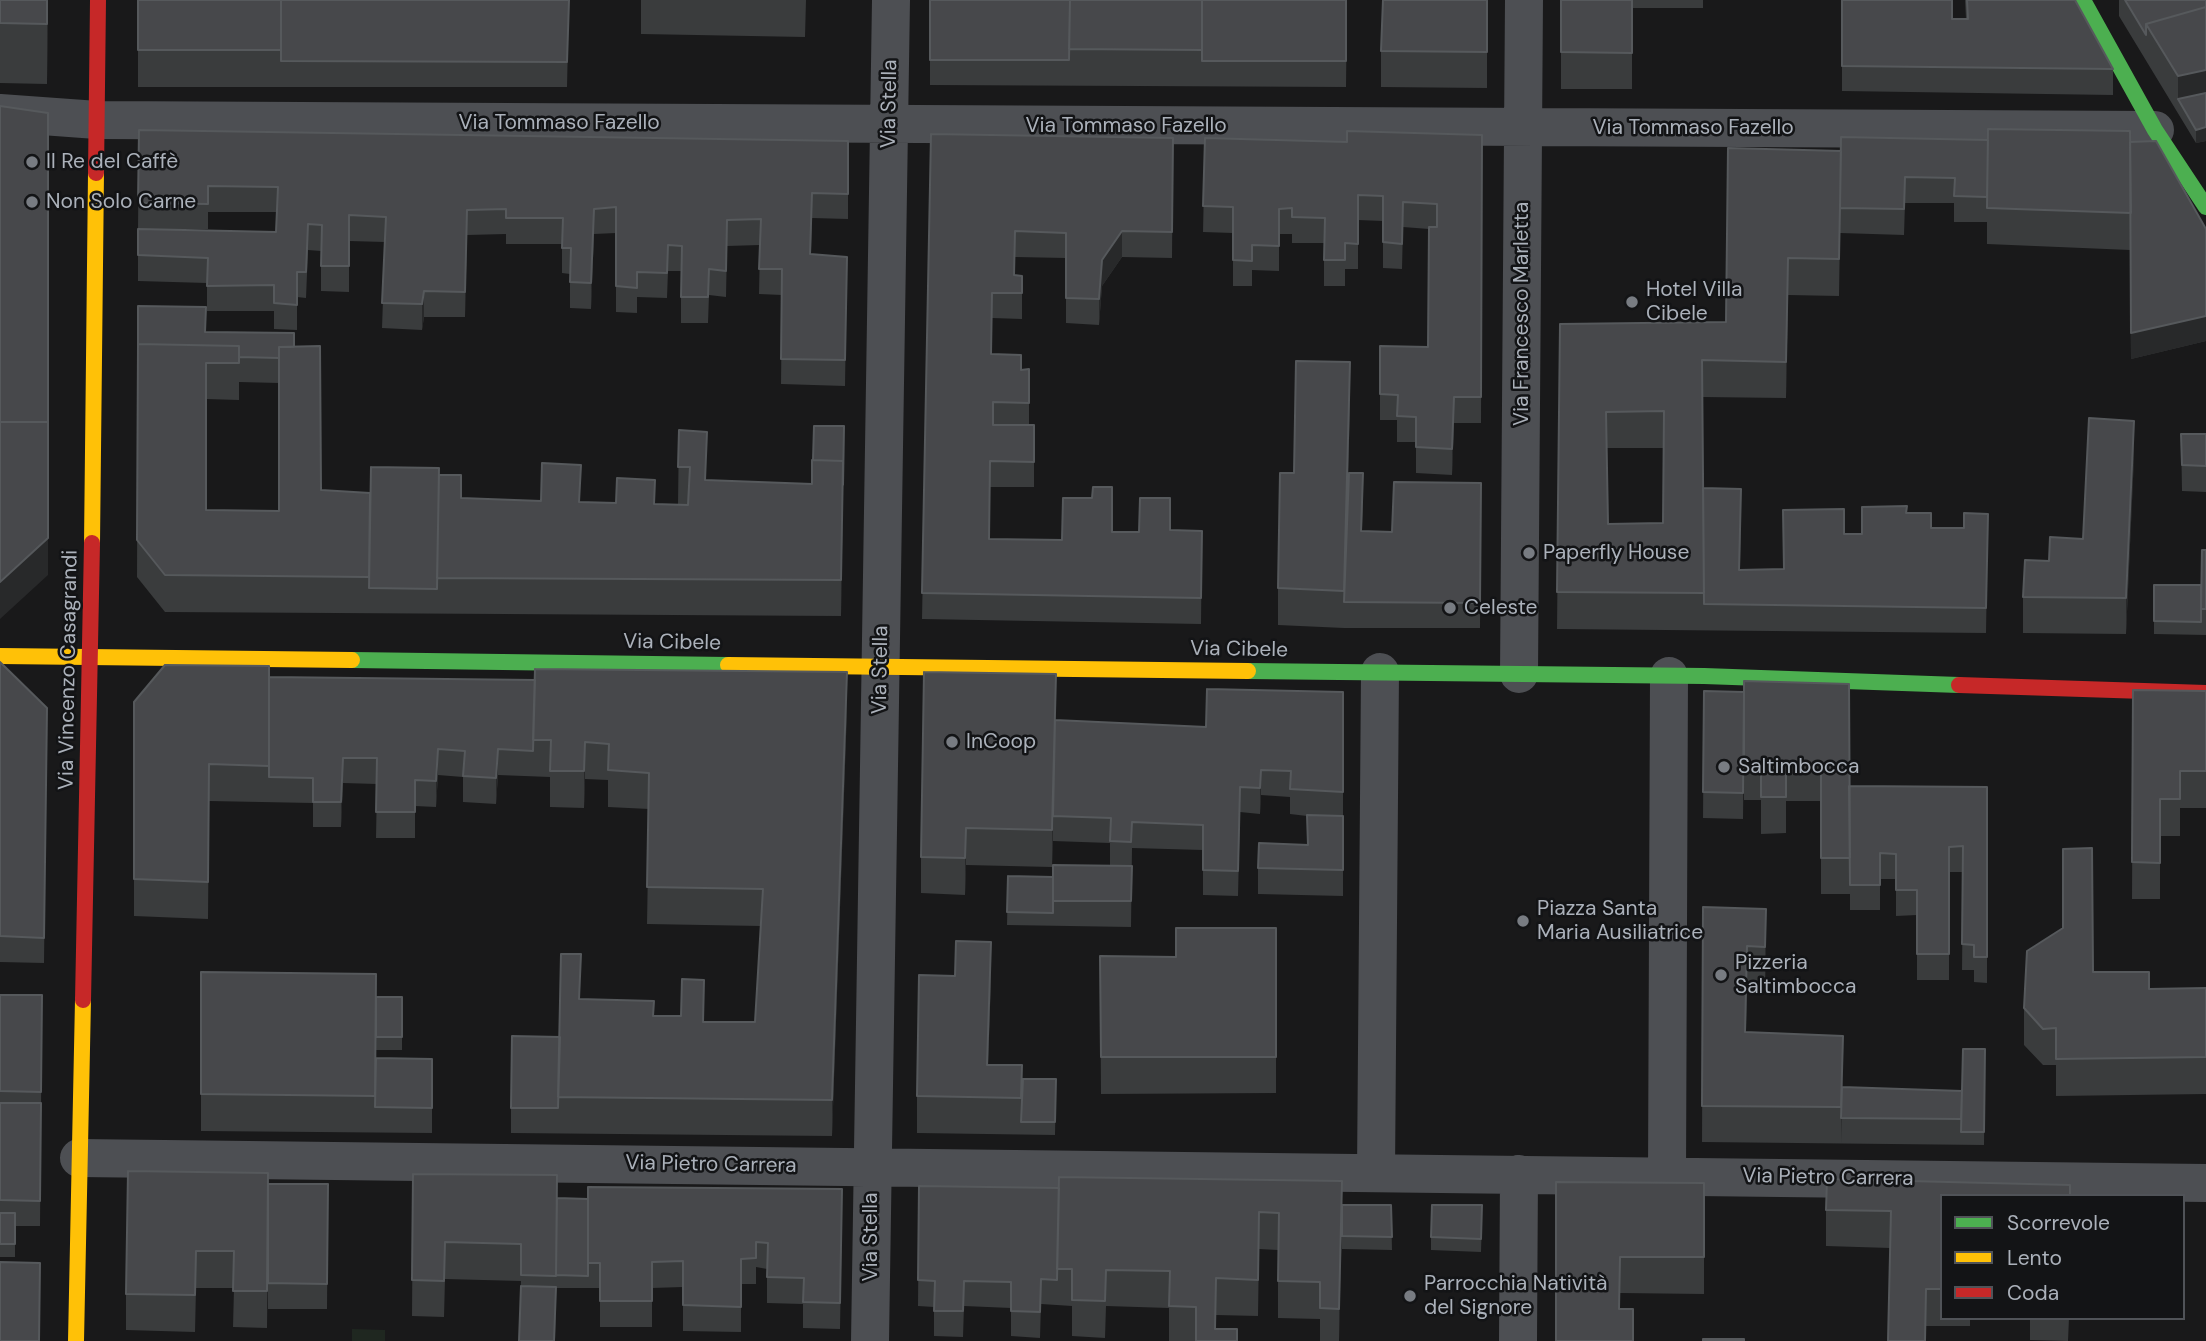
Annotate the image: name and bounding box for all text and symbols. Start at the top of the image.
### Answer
street label: Via Stella [877,59,903,149]
street label: Via Tommaso Fazello [458,110,660,136]
street label: Via Tommaso Fazello [1025,113,1227,139]
street label: Via Tommaso Fazello [1592,115,1794,141]
place label: Il Re del Caffè [46,149,178,175]
marker: Il Re del Caffè [24,154,40,170]
place label: Non Solo Carne [46,189,196,215]
marker: Non Solo Carne [24,194,40,210]
street label: Via Francesco Marletta [1509,202,1535,426]
place label: Hotel Villa Cibele [1646,277,1742,327]
marker: Hotel Villa Cibele [1624,294,1640,310]
place label: Paperfly House [1543,540,1689,566]
marker: Paperfly House [1521,545,1537,561]
street label: Via Vincenzo Casagrandi [54,550,84,790]
place label: Celeste [1464,595,1538,621]
marker: Celeste [1442,600,1458,616]
street label: Via Stella [868,625,894,715]
street label: Via Cibele [623,630,721,656]
street label: Via Cibele [1190,637,1288,663]
place label: InCoop [966,729,1036,755]
marker: InCoop [944,734,960,750]
place label: Saltimbocca [1738,754,1859,780]
marker: Saltimbocca [1716,759,1732,775]
place label: Piazza Santa Maria Ausiliatrice [1537,896,1703,946]
marker: Piazza Santa Maria Ausiliatrice [1515,913,1531,929]
place label: Pizzeria Saltimbocca [1735,950,1856,1000]
marker: Pizzeria Saltimbocca [1713,967,1729,983]
street label: Via Pietro Carrera [625,1151,797,1179]
street label: Via Pietro Carrera [1742,1164,1914,1192]
street label: Via Stella [858,1193,884,1281]
legend [1940,1194,2185,1320]
text: Scorrevole [2007,1209,2110,1237]
text: Lento [2007,1244,2062,1272]
place label: Parrocchia Natività del Signore [1424,1271,1608,1321]
text: Coda [2007,1279,2059,1307]
marker: Parrocchia Natività del Signore [1402,1288,1418,1304]

